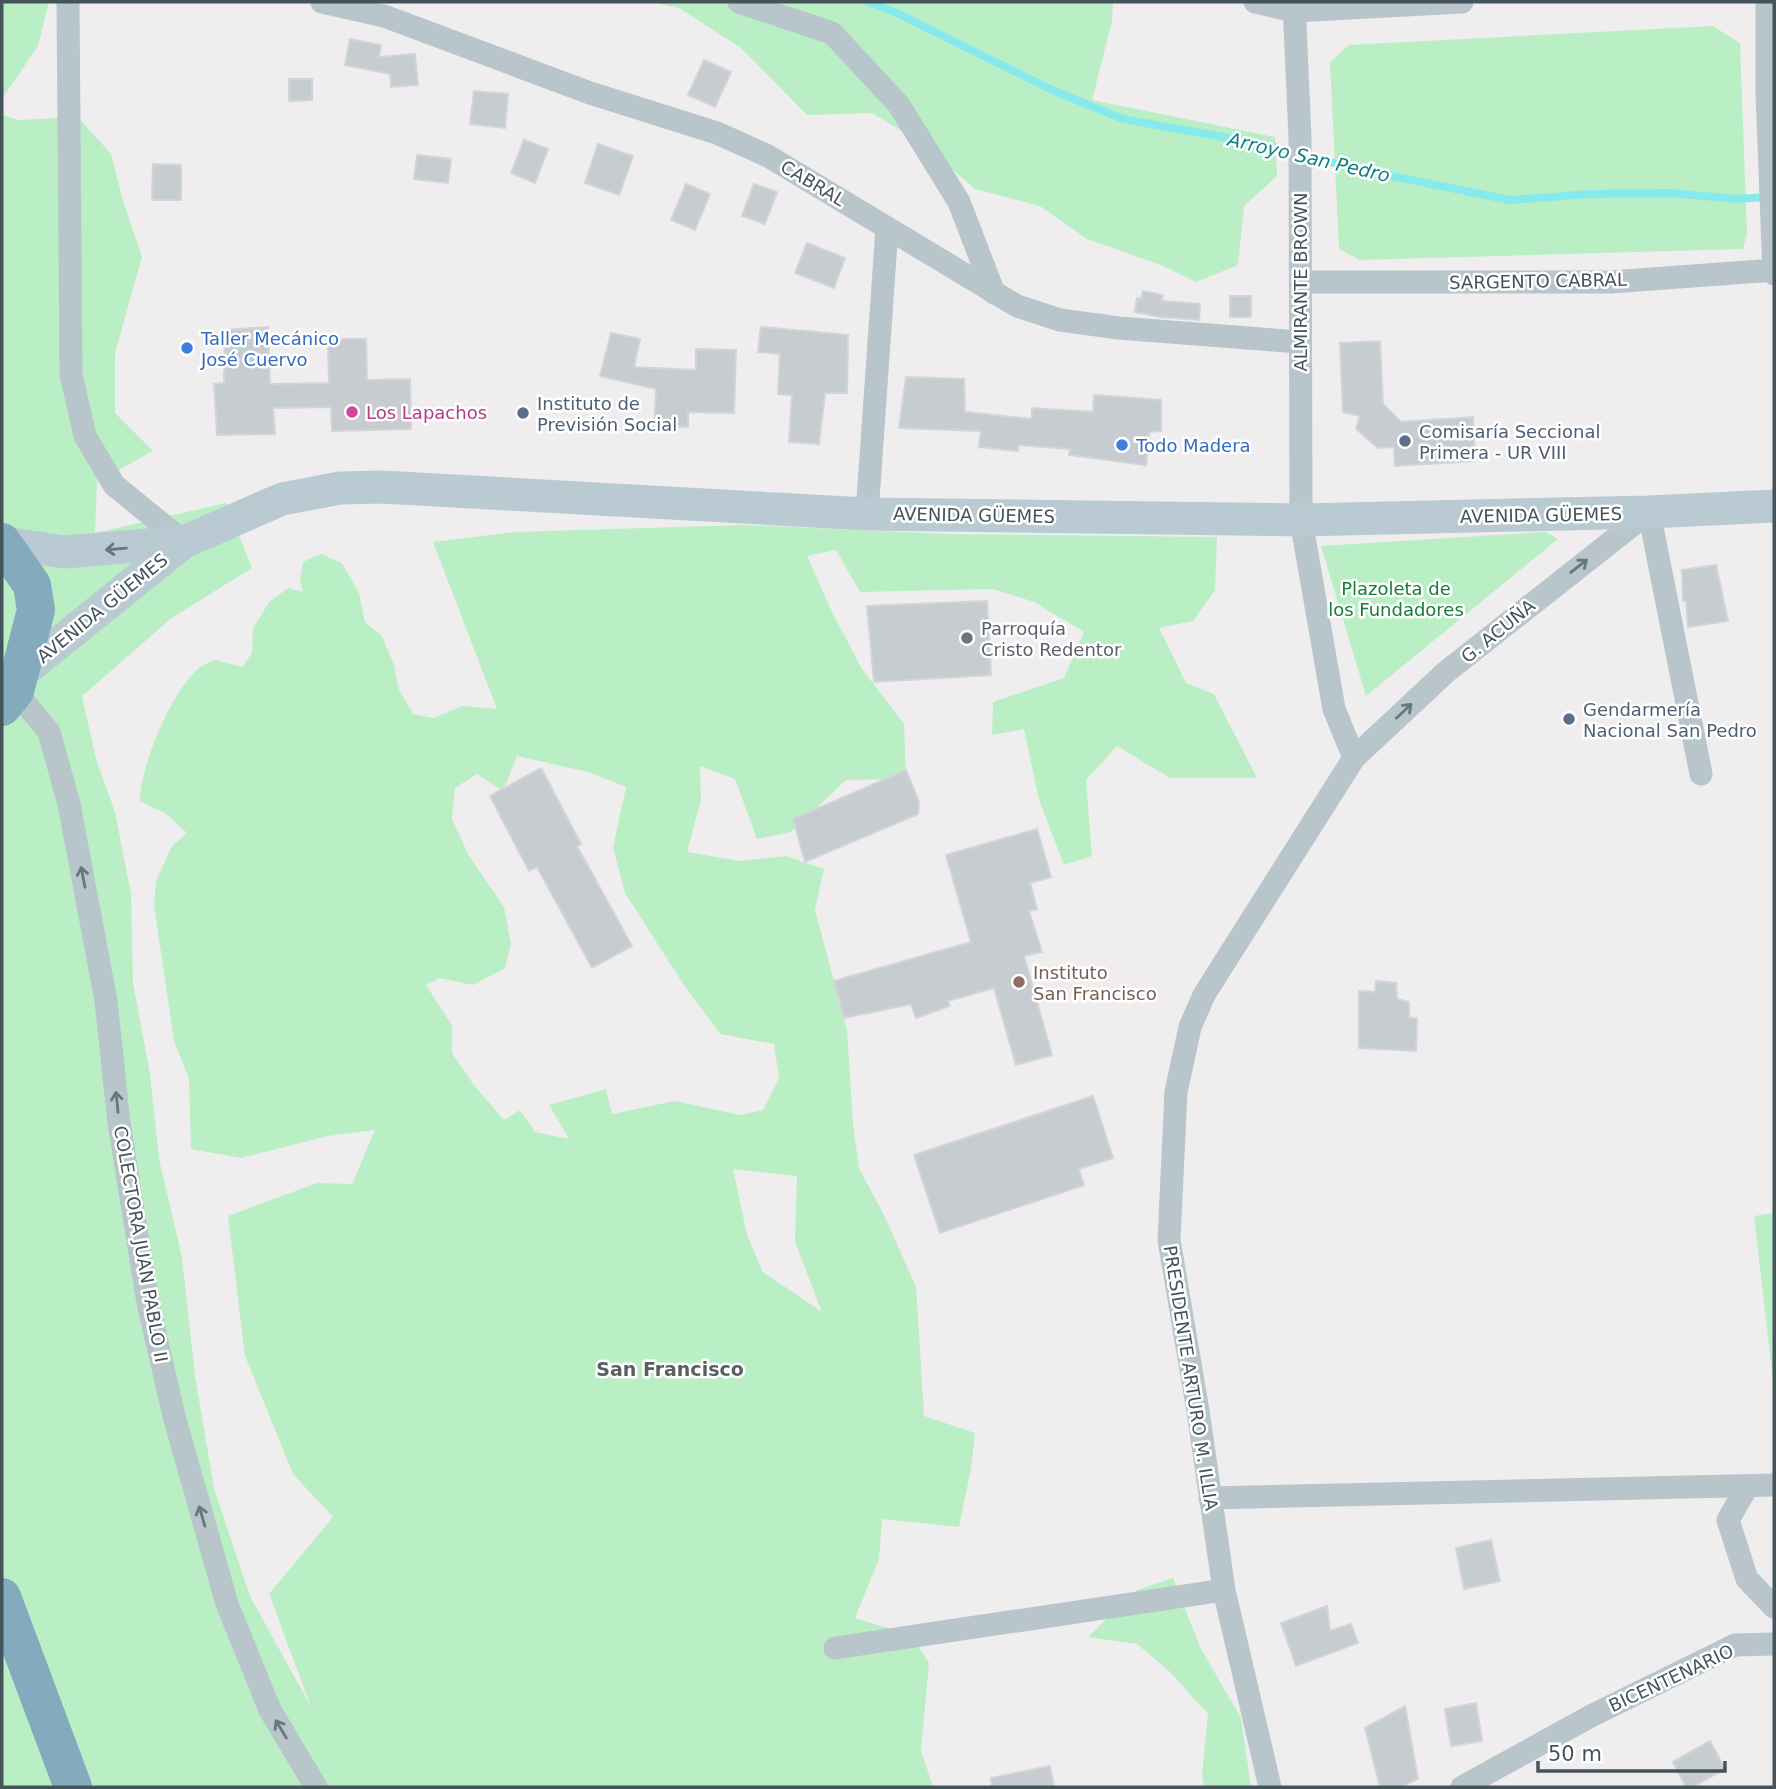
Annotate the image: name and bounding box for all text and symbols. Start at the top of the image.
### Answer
water label: Arroyo San Pedro [1224,127,1392,186]
street label: CABRAL [777,156,849,210]
street label: ALMIRANTE BROWN [1290,192,1311,372]
street label: SARGENTO CABRAL [1449,269,1627,293]
place label: Taller Mecánico José Cuervo [200,328,339,370]
marker: Taller Mecánico José Cuervo [179,340,195,356]
place label: Instituto de Previsión Social [537,393,677,435]
place label: Los Lapachos [366,402,487,423]
marker: Los Lapachos [344,404,360,420]
marker: Instituto de Previsión Social [515,405,531,421]
place label: Comisaría Seccional Primera - UR VIII [1419,421,1600,463]
marker: Comisaría Seccional Primera - UR VIII [1397,433,1413,449]
place label: Todo Madera [1135,435,1251,456]
marker: Todo Madera [1114,437,1130,453]
street label: AVENIDA GÜEMES [893,503,1055,527]
street label: AVENIDA GÜEMES [1460,503,1622,527]
one-way arrow [106,543,128,556]
street label: AVENIDA GÜEMES [32,549,172,667]
one-way arrow [1569,559,1588,574]
park label: Plazoleta de los Fundadores [1328,578,1464,620]
street label: G. ACUÑA [1457,594,1540,667]
place label: Parroquía Cristo Redentor [981,618,1122,660]
marker: Parroquía Cristo Redentor [959,630,975,646]
place label: Gendarmería Nacional San Pedro [1583,699,1757,741]
one-way arrow [1395,703,1412,720]
marker: Gendarmería Nacional San Pedro [1561,711,1577,727]
one-way arrow [76,866,89,889]
place label: Instituto San Francisco [1033,962,1157,1004]
marker: Instituto San Francisco [1011,974,1027,990]
one-way arrow [110,1091,123,1113]
street label: COLECTORA JUAN PABLO II [110,1124,172,1364]
street label: PRESIDENTE ARTURO M. ILLIA [1160,1244,1222,1513]
district label: San Francisco [596,1358,744,1380]
one-way arrow [195,1505,208,1527]
street label: BICENTENARIO [1605,1640,1737,1716]
one-way arrow [274,1719,288,1739]
scale bar [1538,1730,1725,1774]
text: 50 m [1548,1742,1602,1766]

